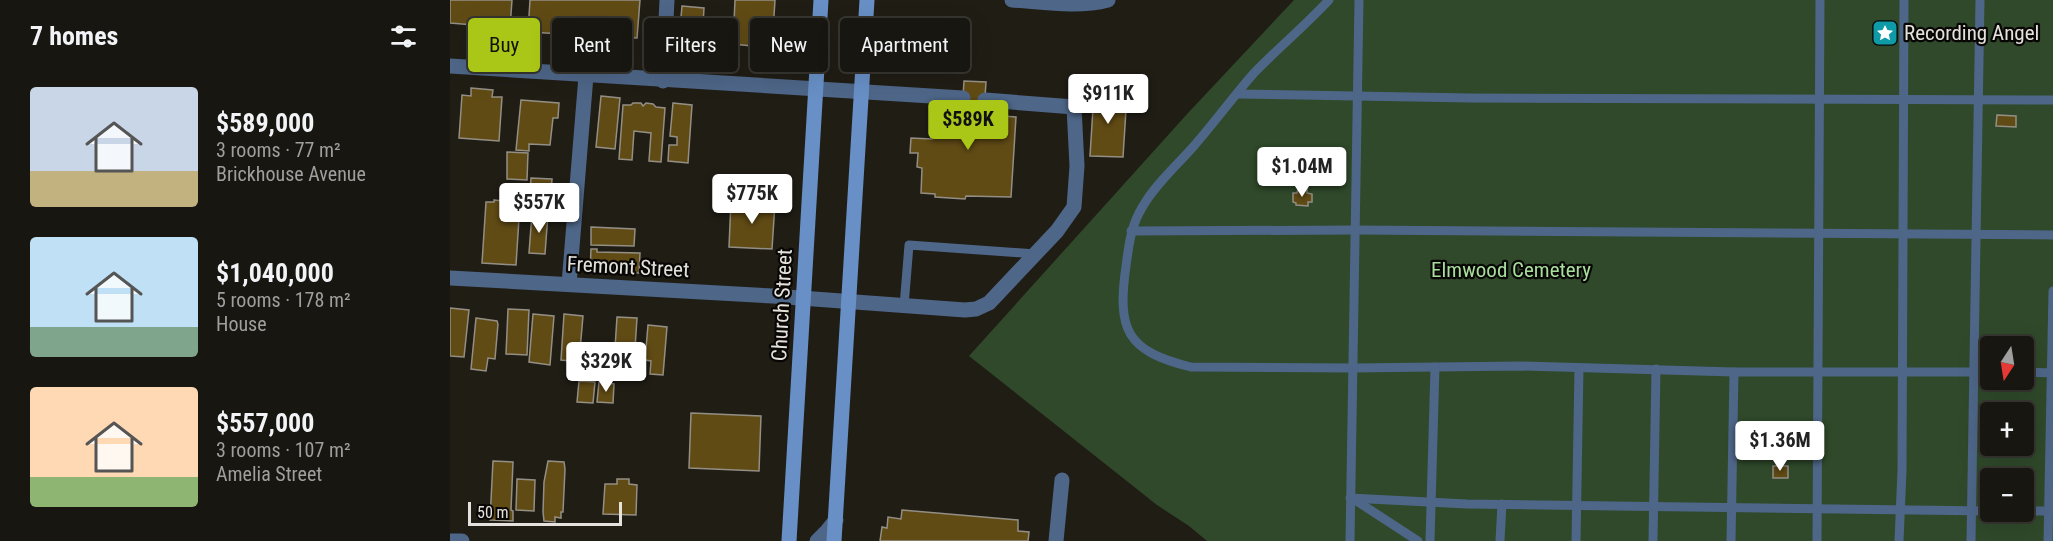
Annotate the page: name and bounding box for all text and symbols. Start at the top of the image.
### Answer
chip: Buy [468,18,540,72]
chip: Rent [552,18,632,72]
chip: Filters [644,18,738,72]
chip: New [750,18,828,72]
chip: Apartment [840,18,970,72]
place icon: Recording Angel [1870,18,1900,48]
icon: filters [387,20,420,53]
text: 7 homes [30,21,118,51]
place label: Recording Angel [1904,21,2039,45]
pin: $911K [1066,74,1150,125]
text: $911K [1082,81,1134,105]
pin: $589K [926,100,1010,151]
text: $589K [942,107,994,131]
text: $589,000 [216,108,314,138]
icon: home [78,111,150,183]
text: 3 rooms · 77 m² [216,138,341,162]
pin: $1.04M [1253,147,1351,198]
text: $1.04M [1271,154,1333,178]
text: Brickhouse Avenue [216,162,366,186]
pin: $775K [710,174,794,225]
text: $775K [726,181,778,205]
pin: $557K [497,183,581,234]
text: $557K [513,190,565,214]
street label: Church Street [767,248,797,362]
street label: Fremont Street [566,252,690,282]
text: $1,040,000 [216,258,334,288]
park label: Elmwood Cemetery [1431,258,1591,282]
icon: home [78,261,150,333]
text: 5 rooms · 178 m² [216,288,351,312]
text: House [216,312,267,336]
north arrow [1980,336,2034,390]
map controls [1980,336,2034,522]
pin: $329K [564,342,648,393]
text: $329K [580,349,632,373]
button: + [1980,402,2034,456]
text: $557,000 [216,408,314,438]
icon: home [78,411,150,483]
pin: $1.36M [1731,421,1829,472]
text: $1.36M [1749,428,1811,452]
text: 3 rooms · 107 m² [216,438,351,462]
text: Amelia Street [216,462,322,486]
button: − [1980,468,2034,522]
scale bar [468,499,622,526]
text: 50 m [477,503,509,522]

